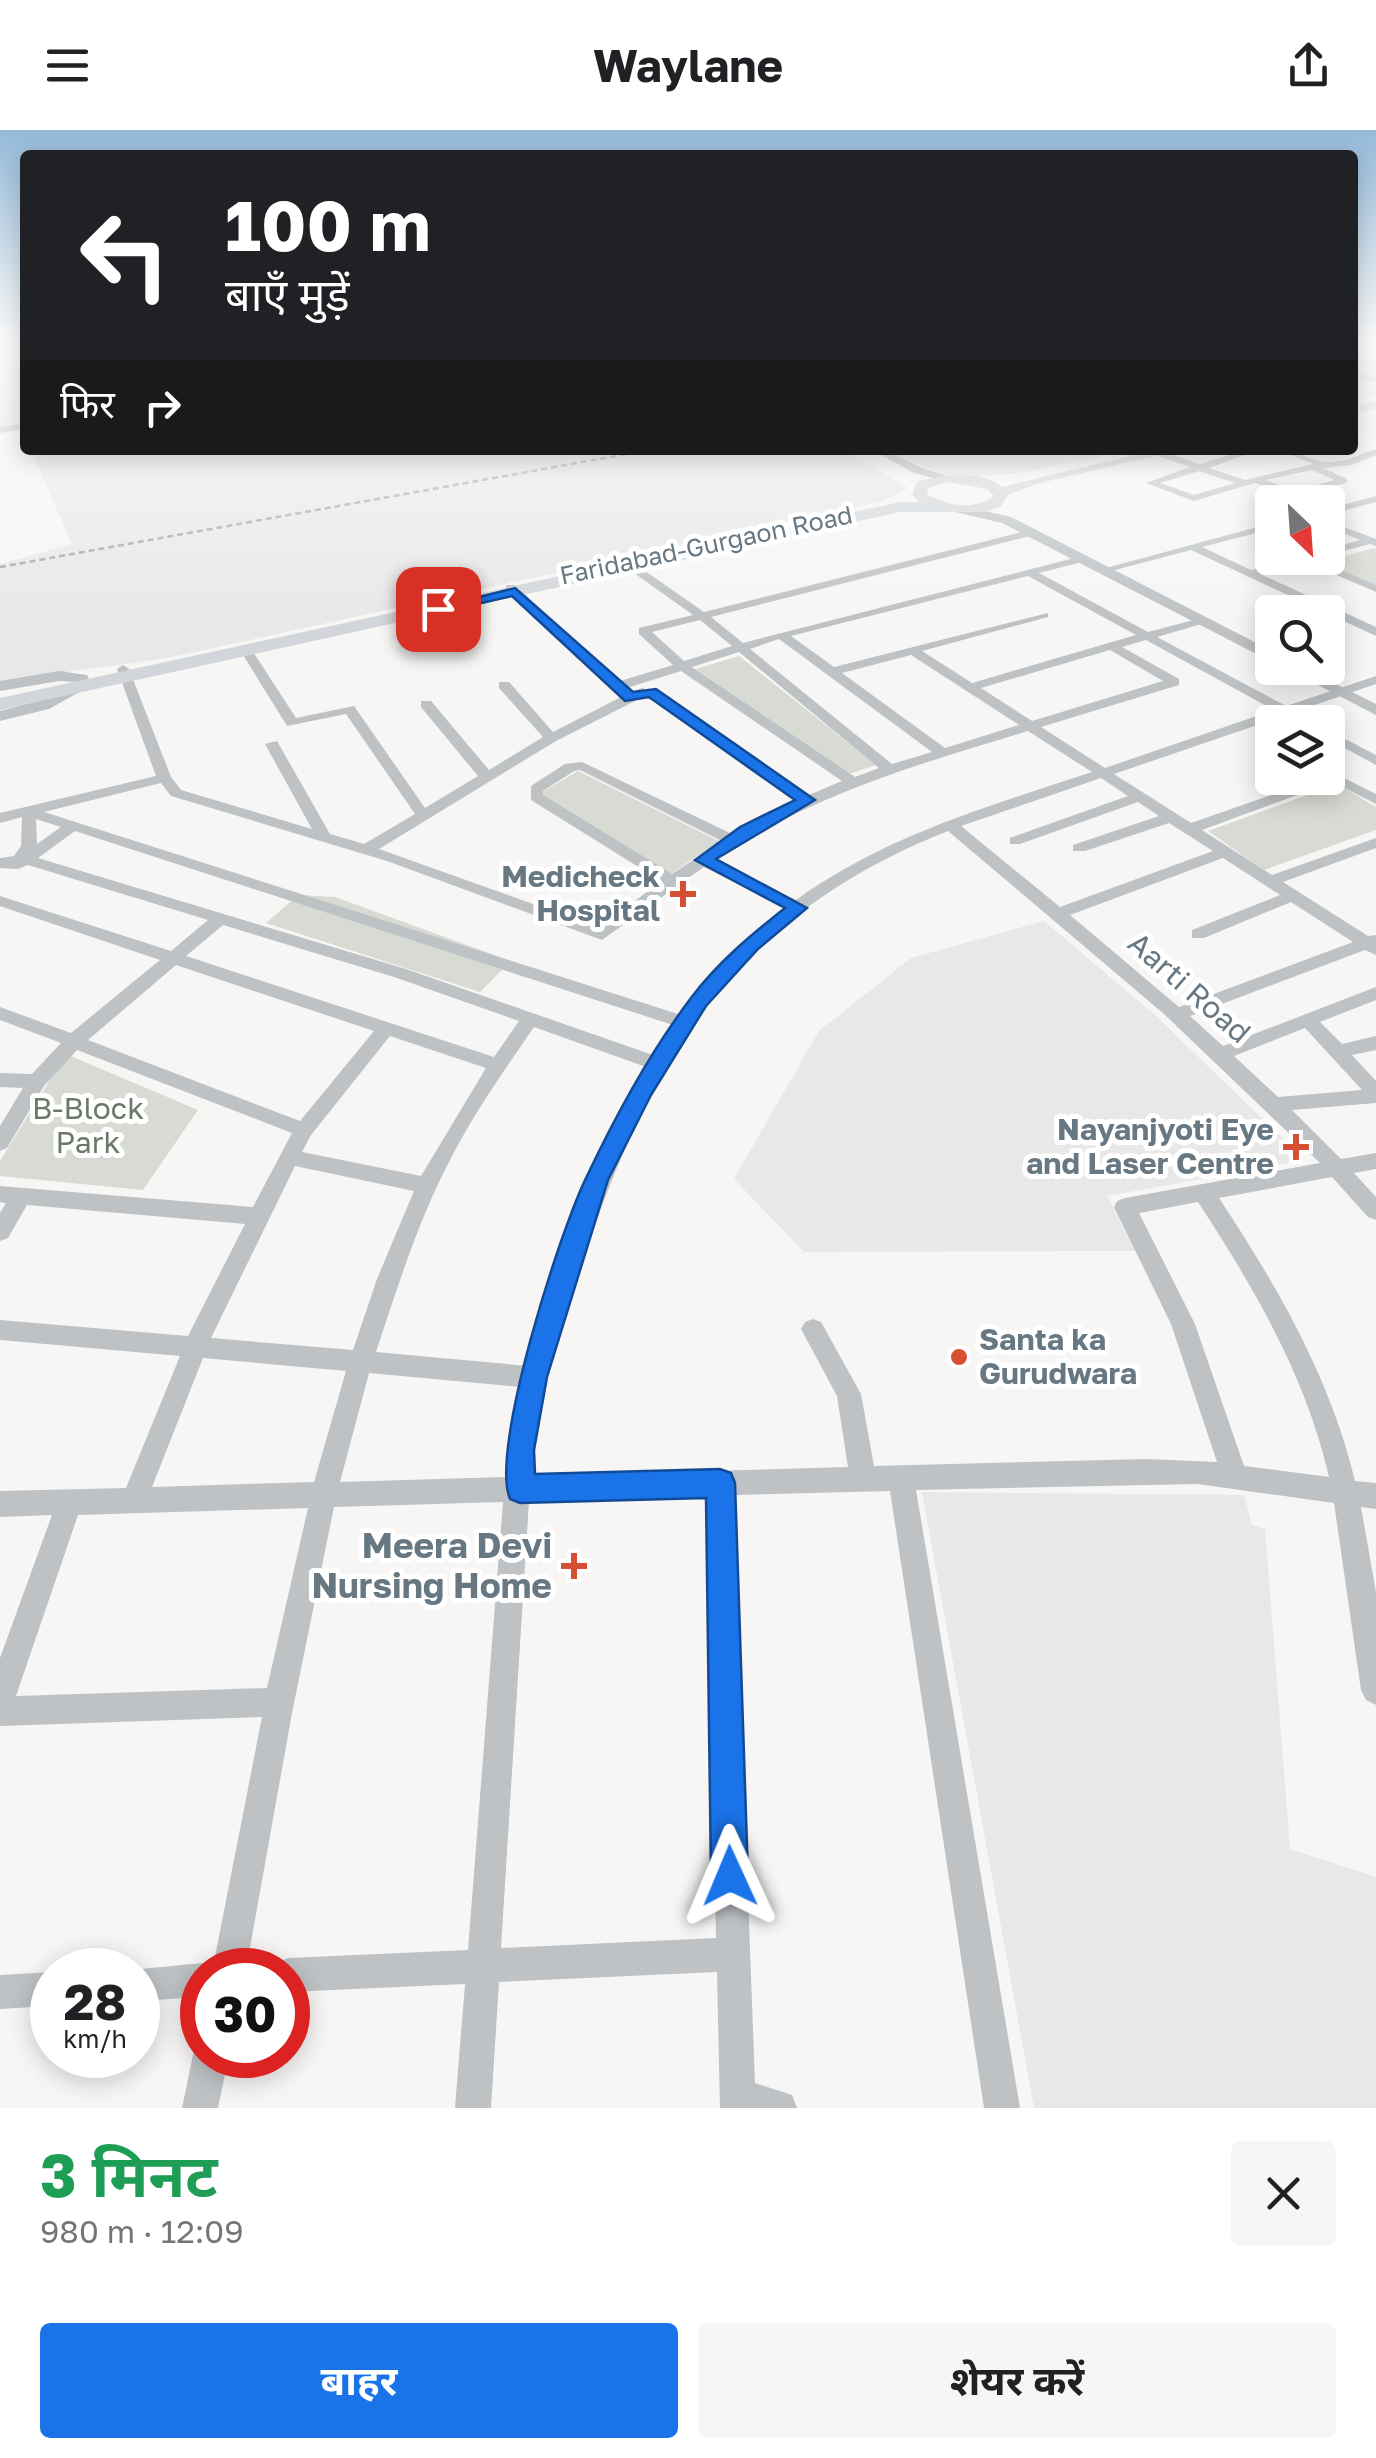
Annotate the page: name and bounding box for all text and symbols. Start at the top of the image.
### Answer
icon: menu [40,38,95,93]
text: Waylane [593,38,783,92]
icon: share [1281,38,1336,93]
text: 100 m [225,182,431,266]
icon: left [60,190,190,320]
text: बाएँ मुड़ें [225,267,349,321]
icon: right [135,380,190,435]
text: फिर [60,381,115,426]
north arrow [1255,485,1345,575]
map controls [1255,485,1345,795]
street label: Faridabad-Gurgaon Road [557,498,855,591]
pin [396,567,481,652]
icon: arrive [411,582,466,637]
button: search [1255,595,1345,685]
button: layers [1255,705,1345,795]
place label: Medicheck Hospital [501,858,661,928]
marker: Medicheck Hospital [670,881,696,907]
street label: Aarti Road [1121,924,1258,1050]
park label: B-Block Park [32,1090,144,1160]
place label: Nayanjyoti Eye and Laser Centre [1026,1111,1274,1181]
marker: Nayanjyoti Eye and Laser Centre [1283,1134,1309,1160]
place label: Santa ka Gurudwara [979,1321,1137,1391]
marker: Santa ka Gurudwara [948,1346,970,1368]
place label: Meera Devi Nursing Home [311,1524,552,1606]
marker: Meera Devi Nursing Home [561,1553,587,1579]
position arrow [678,1824,782,1928]
speed limit sign: 30 [180,1948,310,2078]
text: 28 [64,1971,126,2031]
text: km/h [63,2023,127,2054]
text: 3 मिनट [40,2138,218,2210]
button: close [1231,2141,1336,2246]
text: 980 m · 12:09 [40,2212,244,2250]
button: बाहर [40,2323,678,2438]
button: शेयर करें [698,2323,1336,2438]

